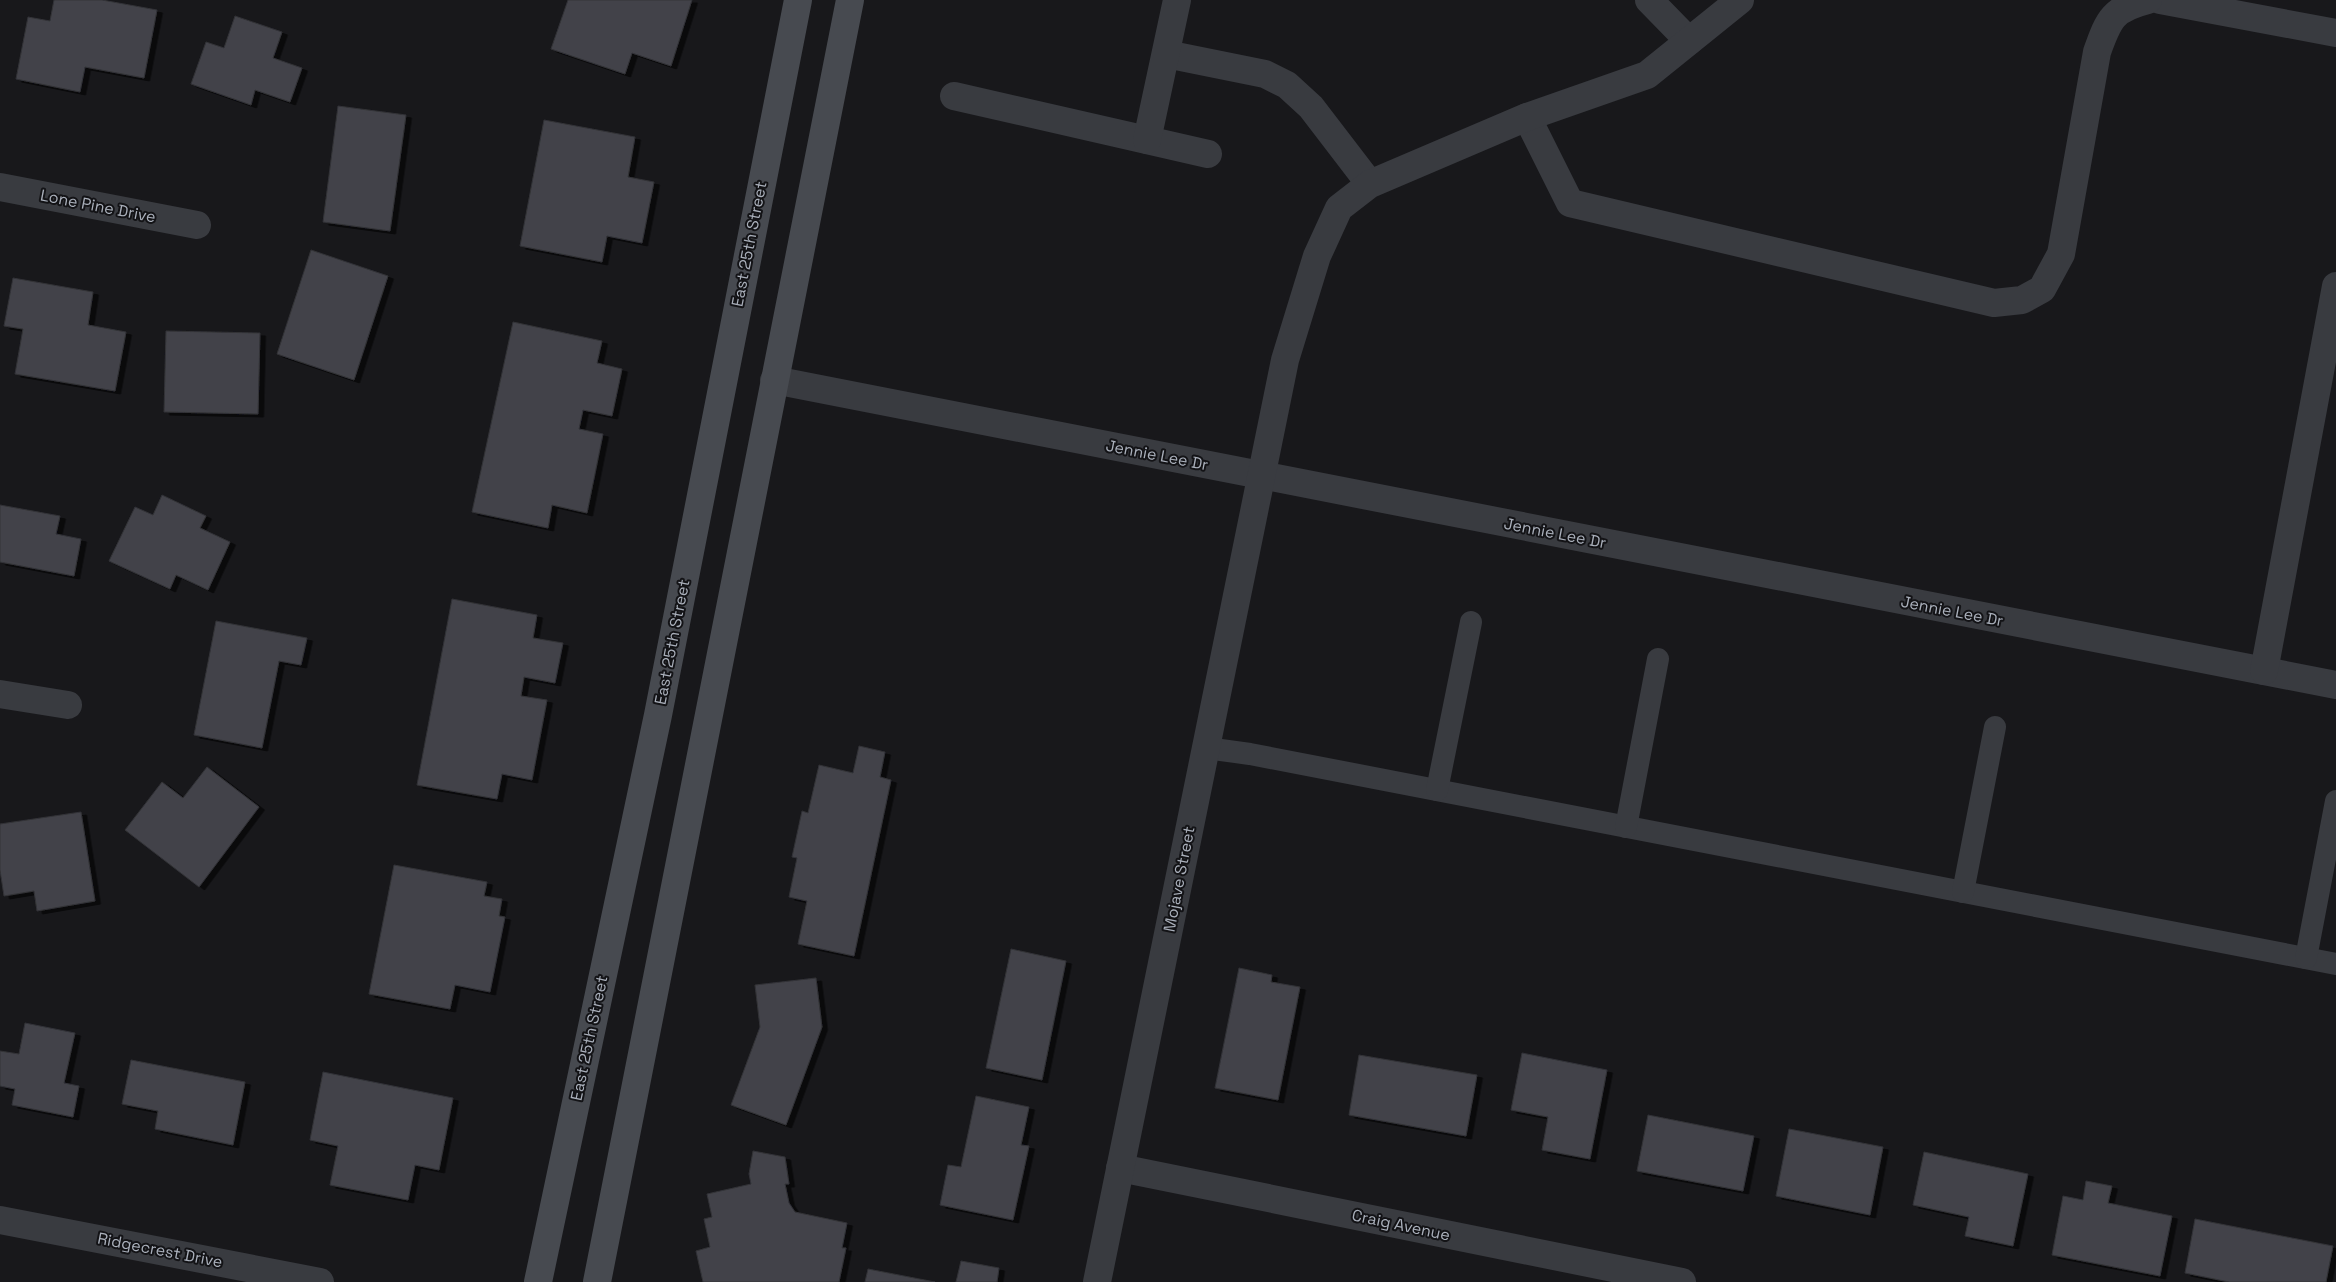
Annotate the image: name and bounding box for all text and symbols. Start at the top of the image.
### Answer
street label: East 25th Street [727,180,771,308]
street label: Lone Pine Drive [38,185,158,227]
street label: Jennie Lee Dr [1104,435,1210,475]
street label: Jennie Lee Dr [1502,513,1608,553]
street label: East 25th Street [650,578,694,706]
street label: Jennie Lee Dr [1899,591,2005,631]
street label: Mojave Street [1158,824,1200,934]
street label: East 25th Street [565,974,613,1102]
street label: Craig Avenue [1350,1204,1452,1246]
street label: Ridgecrest Drive [96,1228,224,1272]

